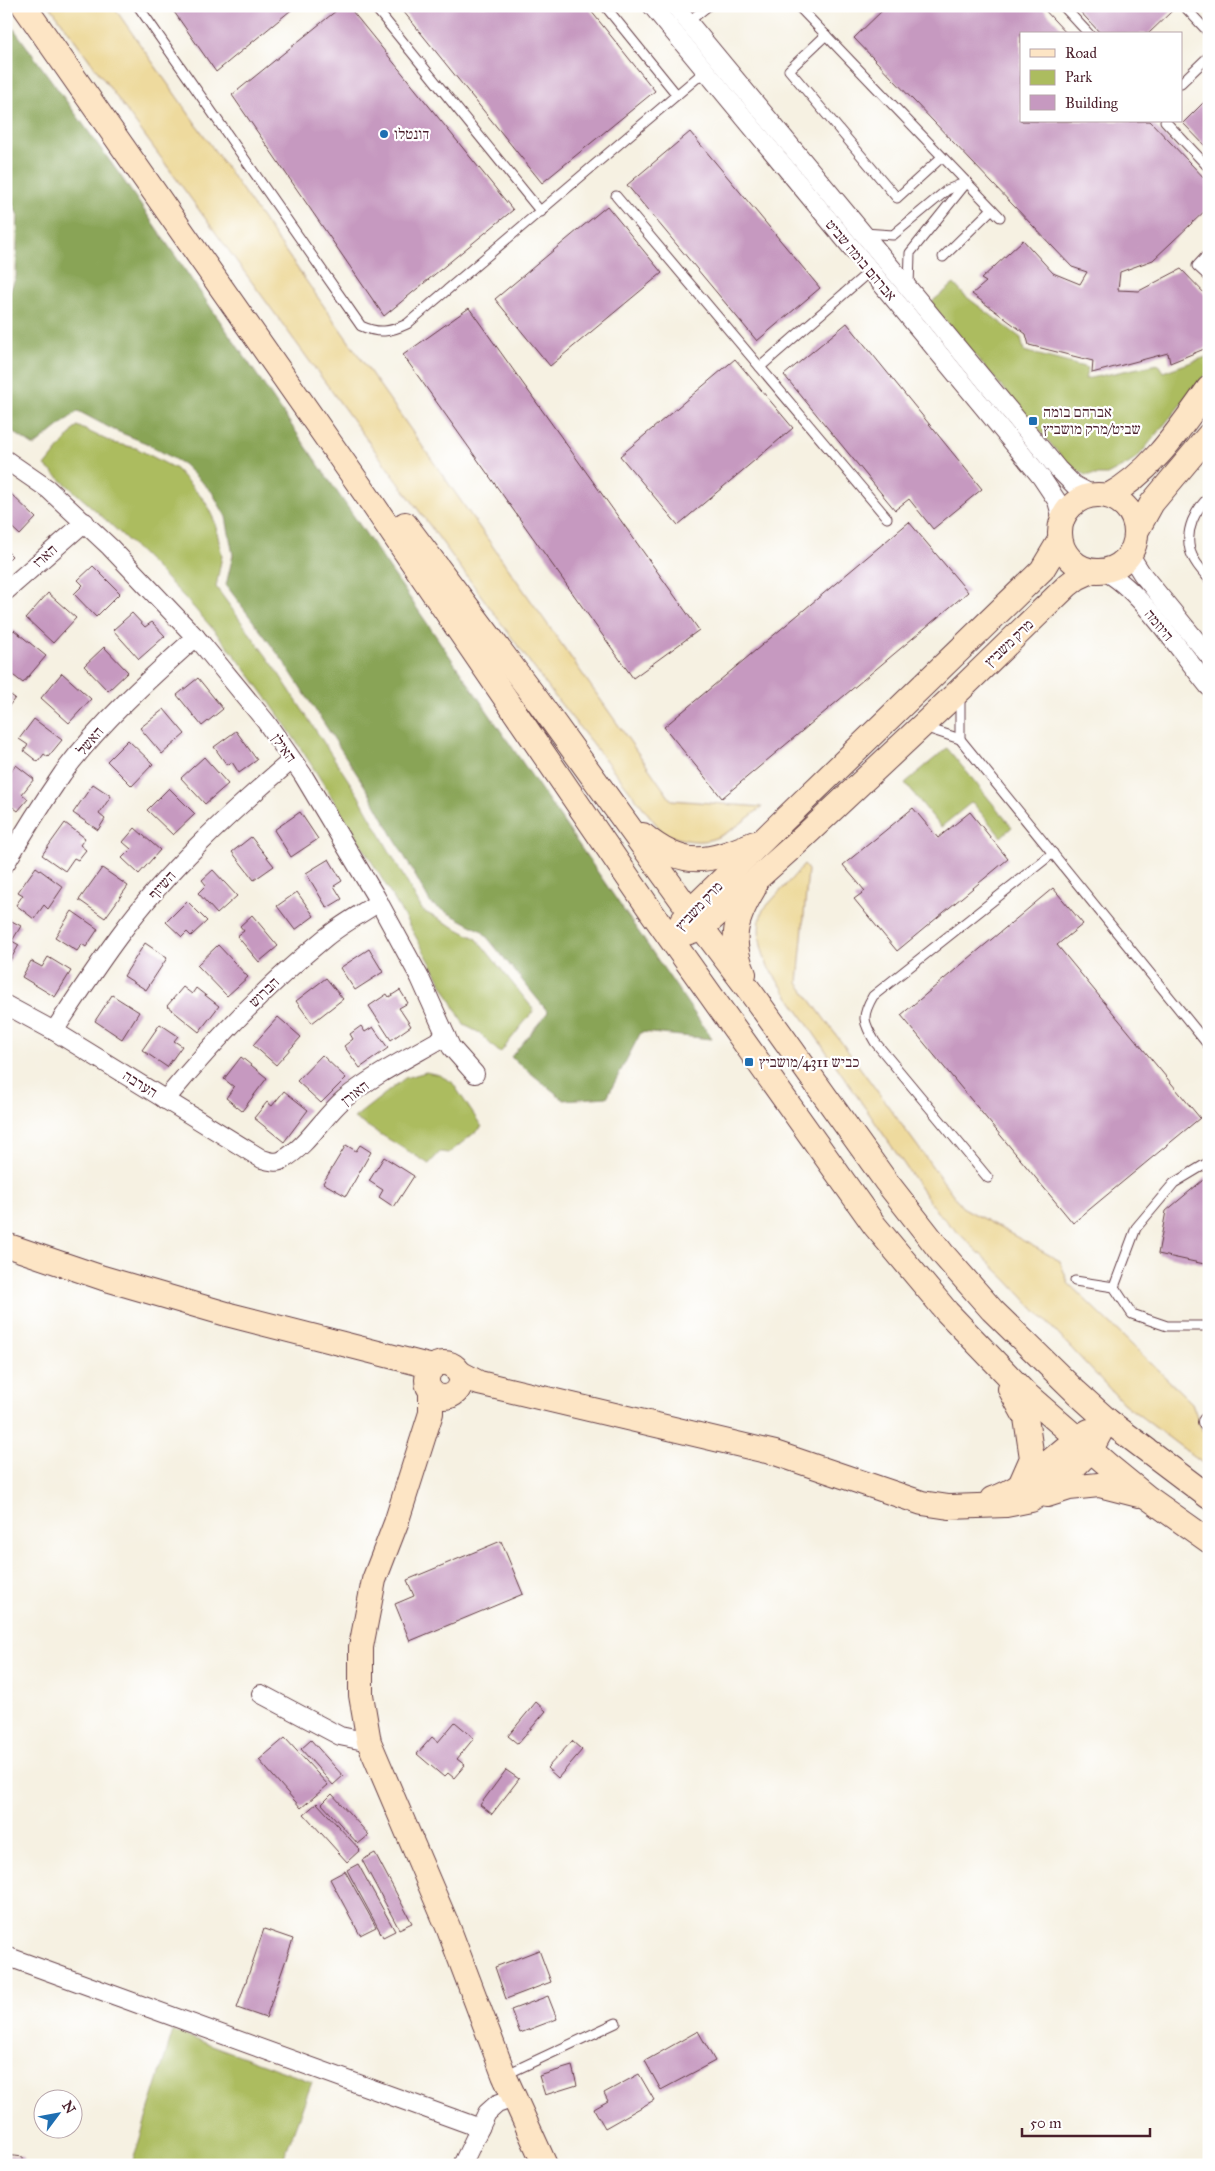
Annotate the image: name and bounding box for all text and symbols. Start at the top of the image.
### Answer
legend [1020,32,1182,122]
text: Road [1065,44,1097,62]
text: Park [1065,68,1092,86]
text: Building [1065,94,1119,112]
place label: דונטלו [394,125,429,143]
marker: דונטלו [378,128,390,140]
street label: אברהם בומה שביט [822,216,900,304]
place label: אברהם בומה שביט/מרק מושביץ [1043,403,1141,438]
marker: אברהם בומה שביט/מרק מושביץ [1027,415,1039,427]
street label: הארז [29,540,61,572]
street label: היוזמה [1141,605,1177,645]
street label: מרק משביץ [981,615,1037,671]
street label: האשל [73,723,107,759]
street label: האילן [268,730,300,766]
street label: השיזף [145,867,179,903]
street label: מרק משביץ [672,878,726,934]
street label: הברוש [245,973,283,1011]
place label: כביש 4311/מושביץ [759,1053,859,1071]
marker: כביש 4311/מושביץ [743,1056,755,1068]
street label: הערבה [119,1066,161,1102]
street label: האורן [337,1076,373,1110]
north arrow [32,2088,82,2138]
text: N [58,2098,79,2117]
scale bar [1022,2106,1150,2138]
text: 50 m [1030,2114,1062,2132]

